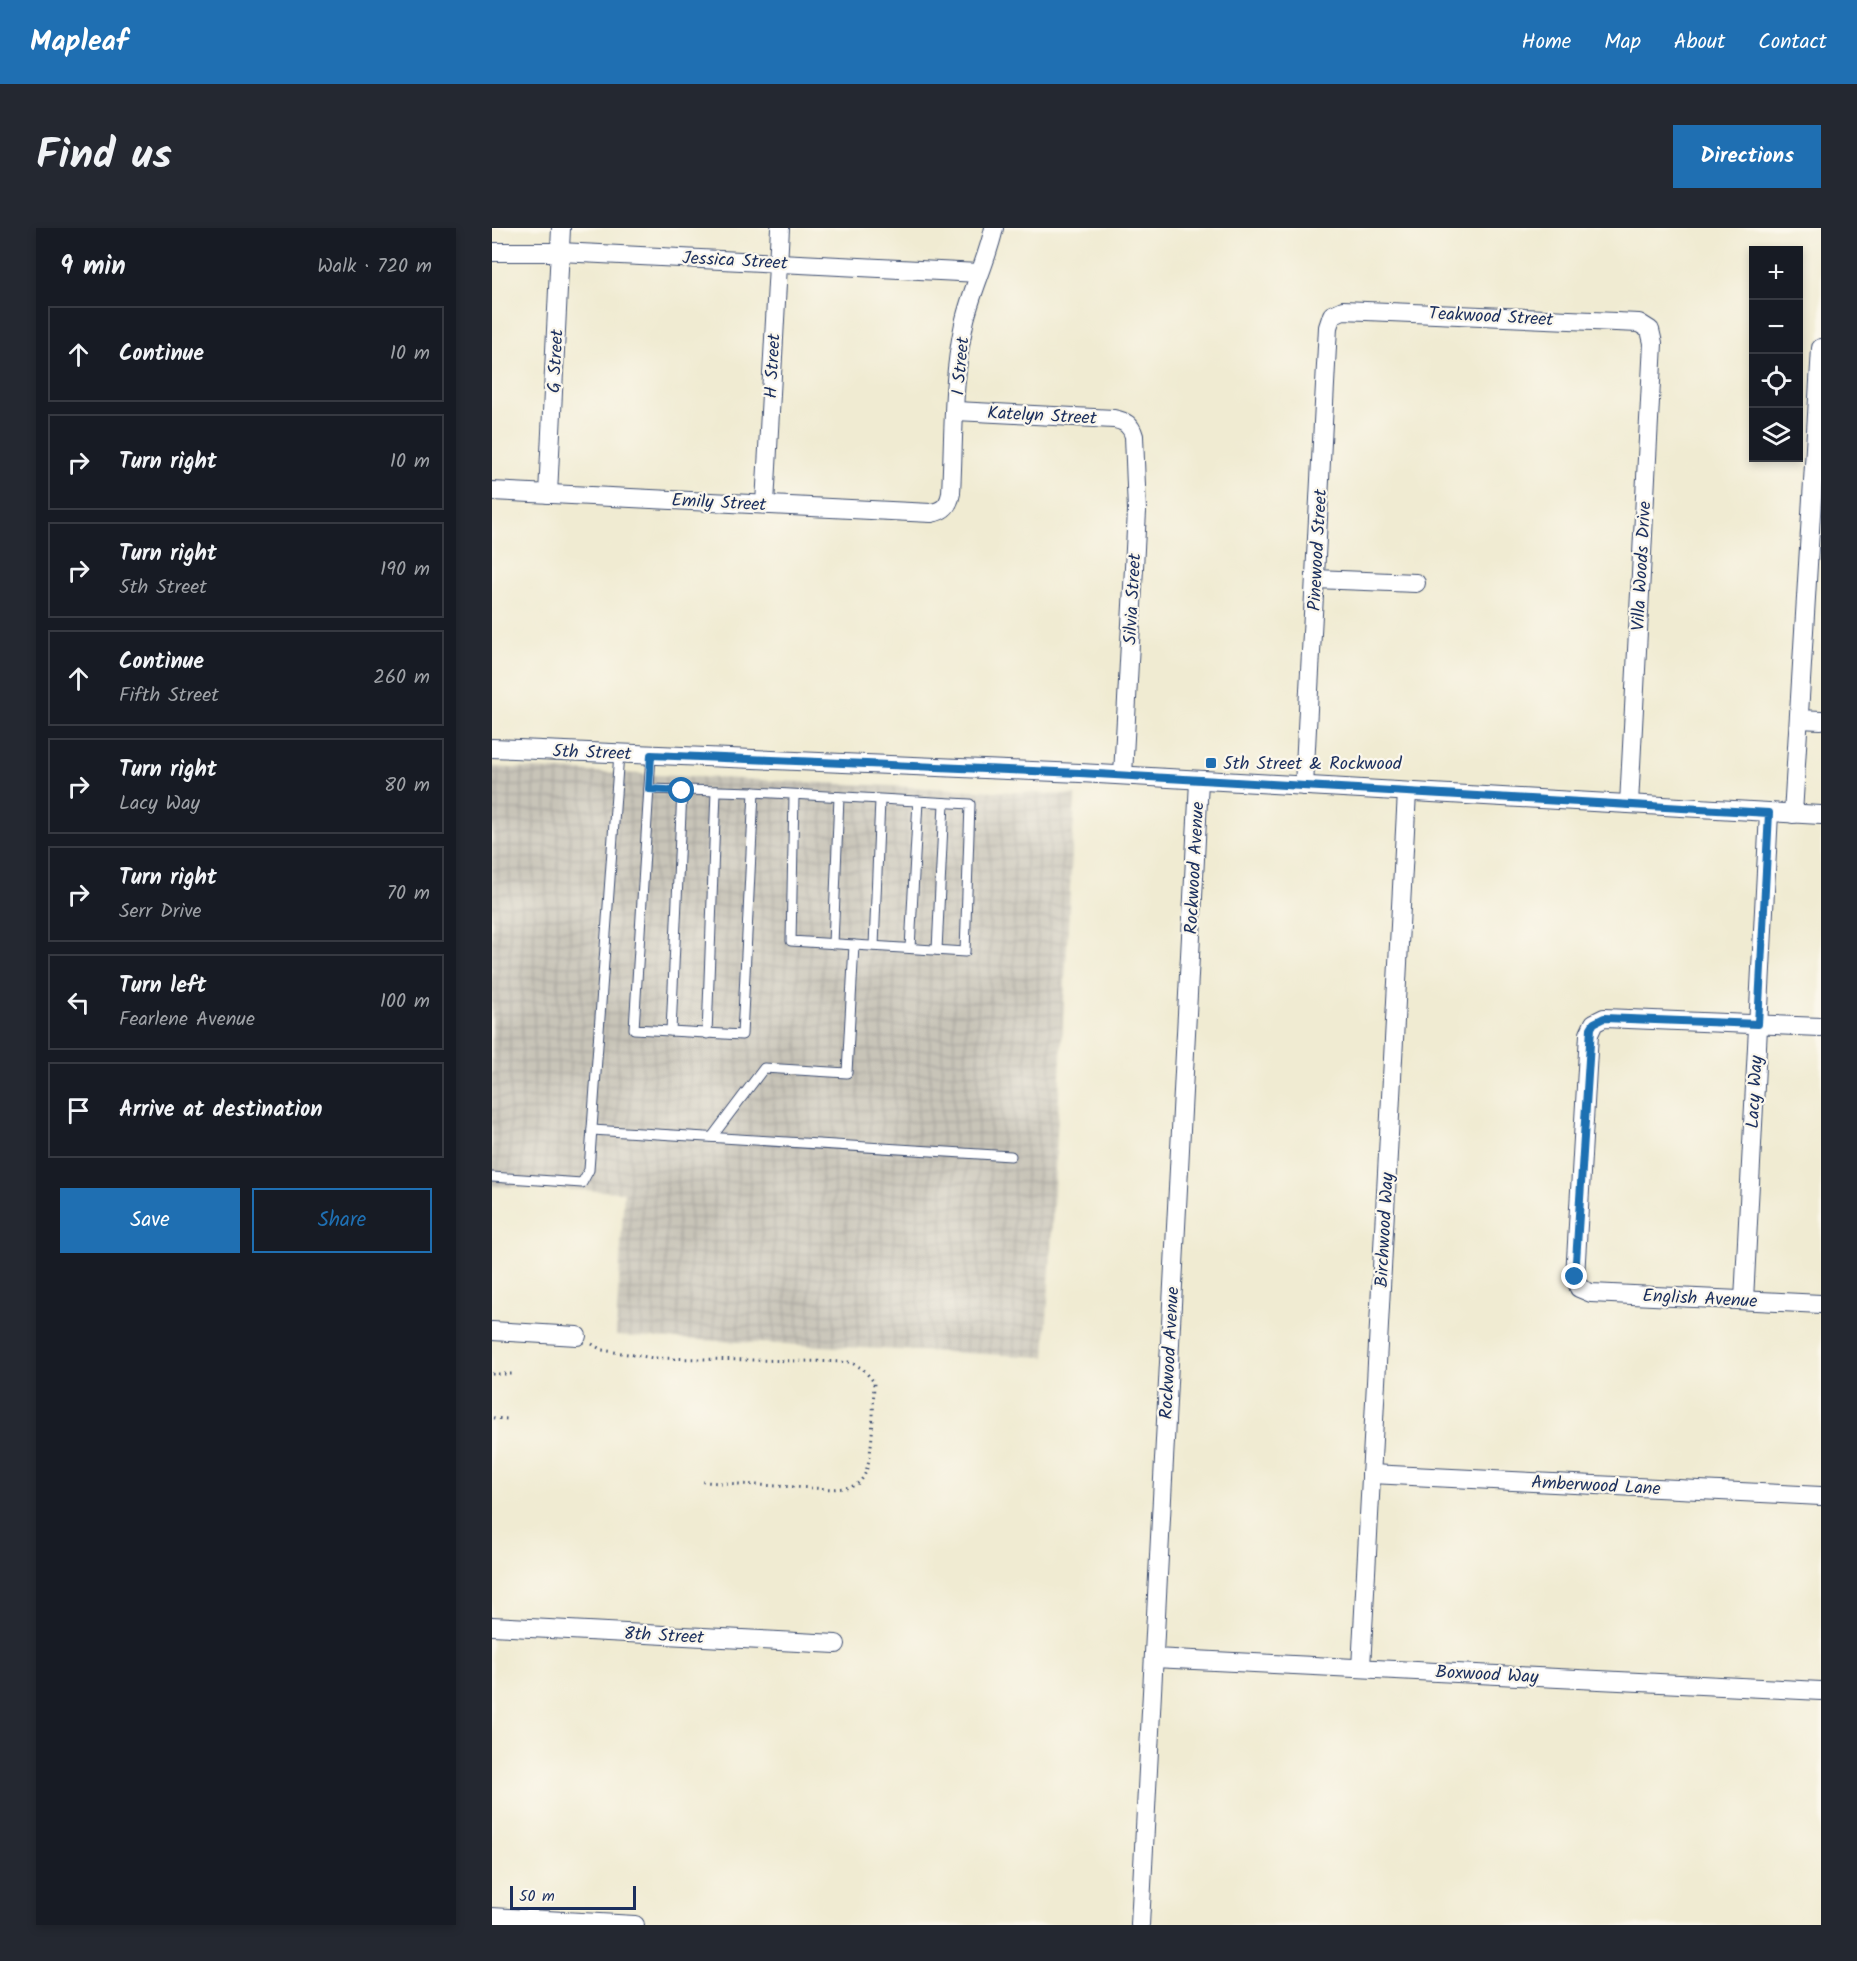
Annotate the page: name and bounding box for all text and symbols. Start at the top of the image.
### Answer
text: Mapleaf [30,20,128,65]
text: Home [1522,26,1571,59]
text: Map [1604,26,1641,59]
text: About [1674,26,1725,59]
text: Contact [1758,26,1827,59]
text: Find us [36,123,172,190]
button: Directions [1673,125,1821,188]
street label: Jessica Street [682,244,789,279]
text: 9 min [60,246,126,288]
map controls [1749,246,1803,462]
button: + [1749,246,1803,300]
text: Walk · 720 m [317,251,432,283]
street label: Teakwood Street [1428,300,1555,335]
button: − [1749,300,1803,354]
street label: G Street [540,327,573,394]
street label: H Street [757,332,790,399]
street label: I Street [945,335,979,397]
text: Continue [119,337,204,372]
icon: ahead [62,338,95,371]
text: 10 m [390,338,430,370]
button: locate [1749,354,1803,408]
street label: Katelyn Street [987,399,1098,434]
button: layers [1749,408,1803,462]
text: Turn right [119,445,217,480]
icon: right [62,446,95,479]
text: 10 m [390,446,430,478]
street label: Emily Street [671,487,768,521]
street label: Pinewood Street [1301,487,1336,612]
street label: Villa Woods Drive [1625,500,1660,632]
text: Turn right [119,537,217,572]
street label: Silvia Street [1117,552,1150,646]
icon: right [62,554,95,587]
text: 190 m [380,554,430,586]
text: 5th Street [119,572,207,604]
text: Continue [119,645,204,680]
icon: ahead [62,662,95,695]
text: 260 m [373,662,430,694]
text: Fifth Street [119,680,219,712]
street label: 5th Street [552,738,633,769]
place label: 5th Street & Rockwood [1223,750,1403,779]
text: Turn right [119,753,217,788]
marker: 5th Street & Rockwood [1204,756,1218,770]
icon: right [62,770,95,803]
text: 80 m [384,770,430,802]
route start [668,777,694,803]
text: Lacy Way [119,788,200,820]
street label: Rockwood Avenue [1178,801,1213,935]
text: Turn right [119,861,217,896]
icon: right [62,878,95,911]
text: 70 m [387,878,430,910]
text: Serr Drive [119,896,202,928]
text: Turn left [119,969,206,1004]
icon: left [62,986,95,1019]
text: 100 m [380,986,430,1018]
text: Fearlene Avenue [119,1004,255,1036]
street label: Lacy Way [1739,1054,1772,1129]
text: Arrive at destination [119,1093,322,1128]
icon: arrive [62,1094,95,1127]
street label: Birchwood Way [1368,1171,1403,1288]
button: Save [60,1188,240,1253]
button: Share [252,1188,432,1253]
route end [1561,1263,1587,1289]
street label: English Avenue [1642,1282,1758,1317]
street label: Rockwood Avenue [1153,1286,1188,1420]
street label: Amberwood Lane [1531,1469,1661,1504]
street label: 8th Street [623,1620,706,1653]
street label: Boxwood Way [1435,1658,1540,1693]
scale bar [510,1883,636,1910]
text: 50 m [519,1884,555,1909]

